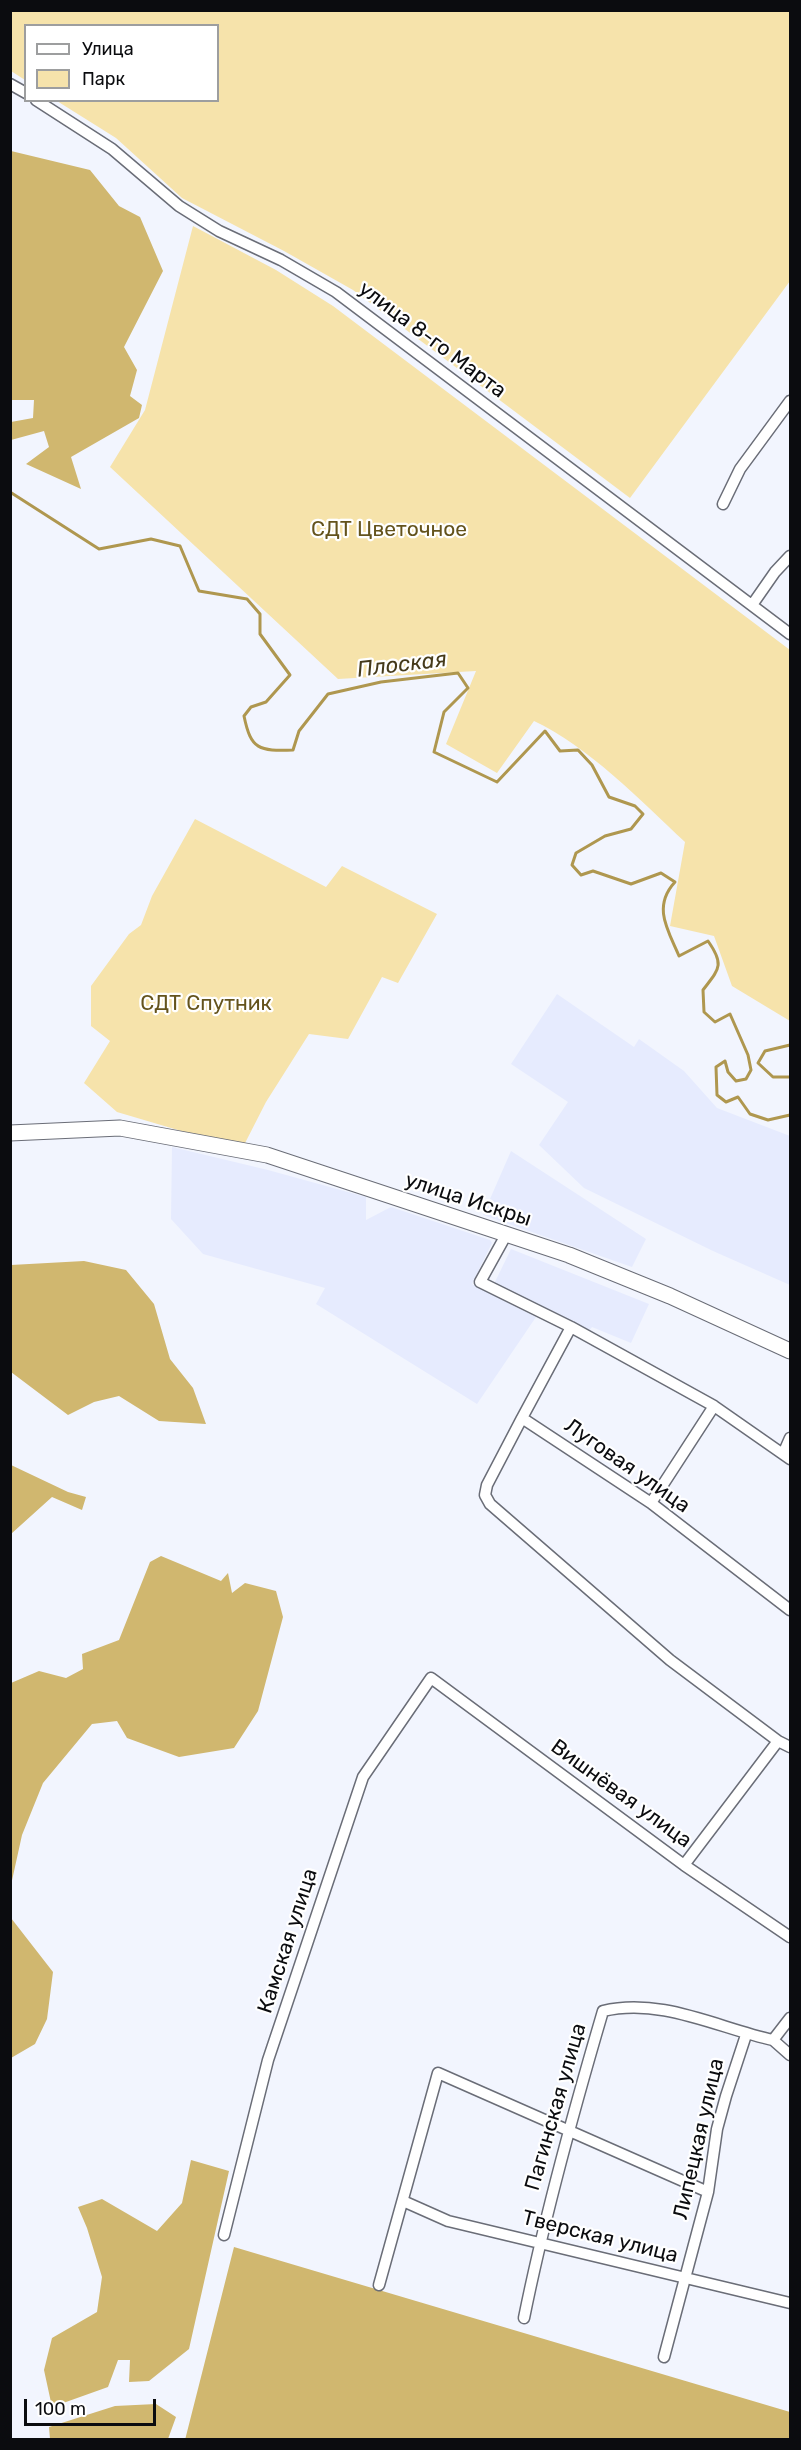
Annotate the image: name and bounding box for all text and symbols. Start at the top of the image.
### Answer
legend [24,24,219,102]
text: Улица [82,38,134,60]
text: Парк [82,68,125,90]
street label: улица 8-го Марта [353,276,511,404]
park label: СДТ Цветочное [311,517,467,543]
water label: Плоская [356,646,448,684]
park label: СДТ Спутник [140,991,272,1017]
street label: улица Искры [402,1168,534,1232]
street label: Луговая улица [559,1413,695,1519]
street label: Вишнёвая улица [546,1734,696,1854]
street label: Камская улица [253,1865,323,2017]
street label: Пагинская улица [520,2021,592,2193]
street label: Липецкая улица [668,2056,730,2222]
street label: Тверская улица [520,2205,680,2269]
scale bar [27,2387,159,2425]
text: 100 m [35,2398,86,2420]

